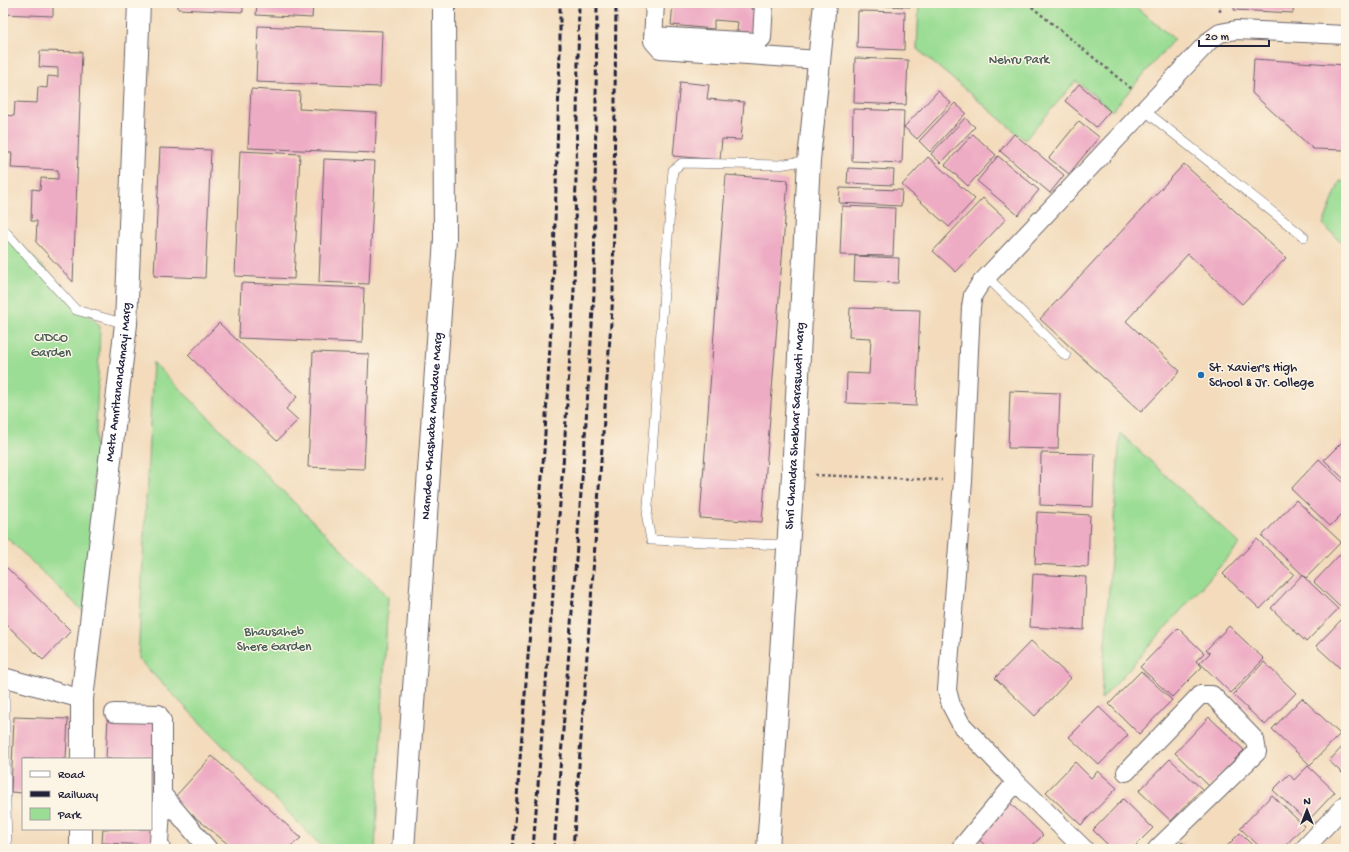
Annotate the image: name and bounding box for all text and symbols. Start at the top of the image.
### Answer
scale bar [1199,22,1269,48]
text: 20 m [1205,31,1230,45]
park label: Nehru Park [989,53,1051,68]
street label: Mata Amritanandamayi Marg [102,302,134,463]
street label: Shri Chandra Shekhar Saraswati Marg [782,322,808,530]
park label: CIDCO Garden [31,331,72,361]
street label: Namdeo Khashaba Mandave Marg [418,332,446,520]
place label: St. Xavier's High School & Jr. College [1209,361,1314,391]
marker: St. Xavier's High School & Jr. College [1196,370,1206,380]
park label: Bhausaheb Shere Garden [237,625,312,655]
legend [22,758,152,830]
text: Road [58,769,85,783]
text: Railway [58,789,98,803]
north arrow [1287,790,1327,830]
text: N [1303,796,1311,808]
text: Park [57,809,83,823]

